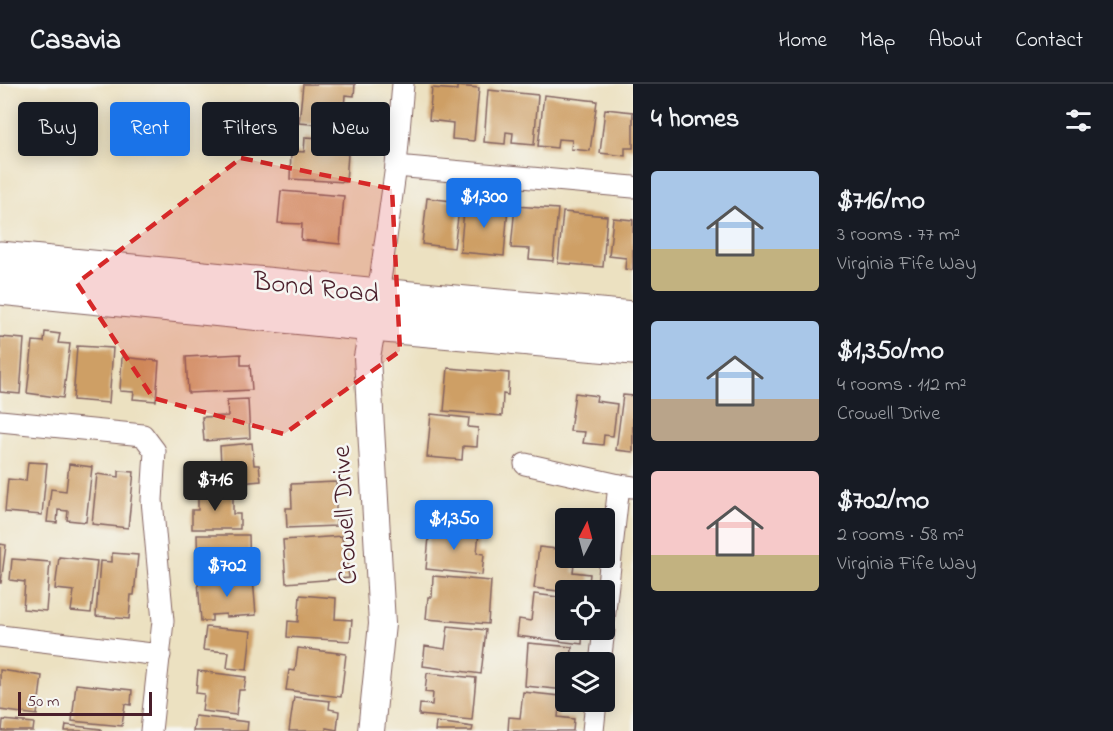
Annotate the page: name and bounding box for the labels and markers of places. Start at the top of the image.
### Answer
pin: $1,300 [435,178,533,229]
pin: $716 [179,461,251,512]
pin: $1,350 [405,500,503,551]
pin: $702 [191,547,263,598]

